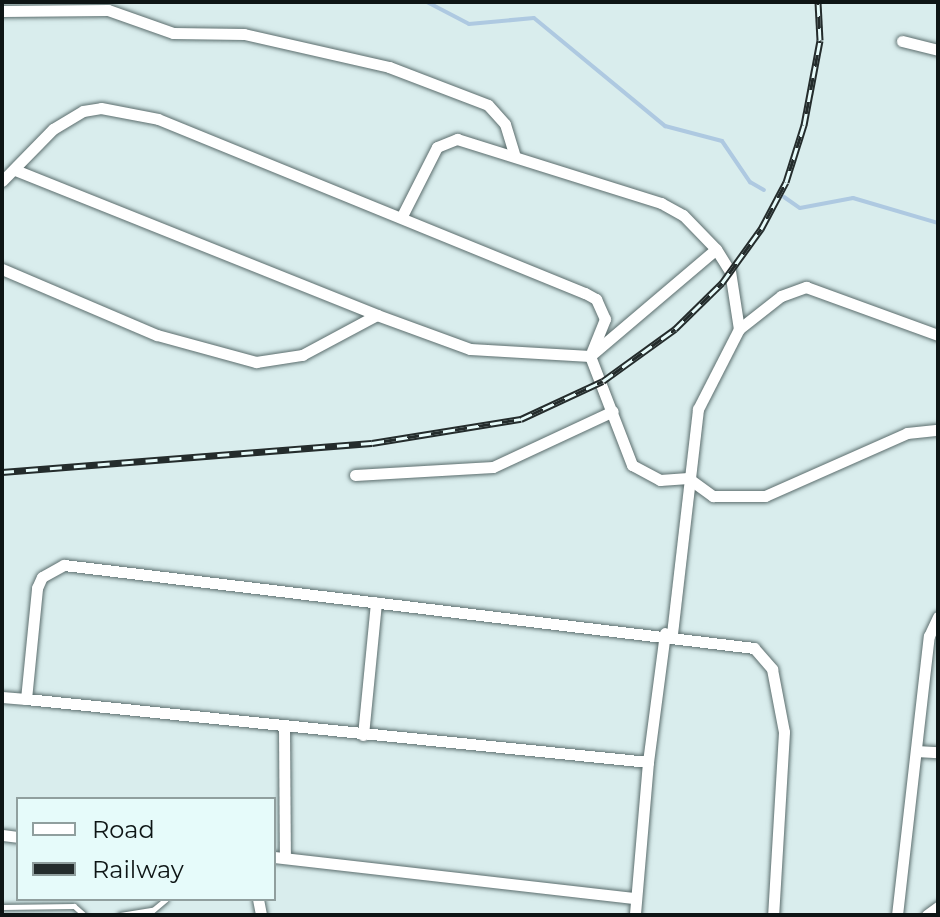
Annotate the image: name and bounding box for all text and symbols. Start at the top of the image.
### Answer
legend [16,797,276,901]
text: Road [92,815,155,844]
text: Railway [92,855,184,884]

